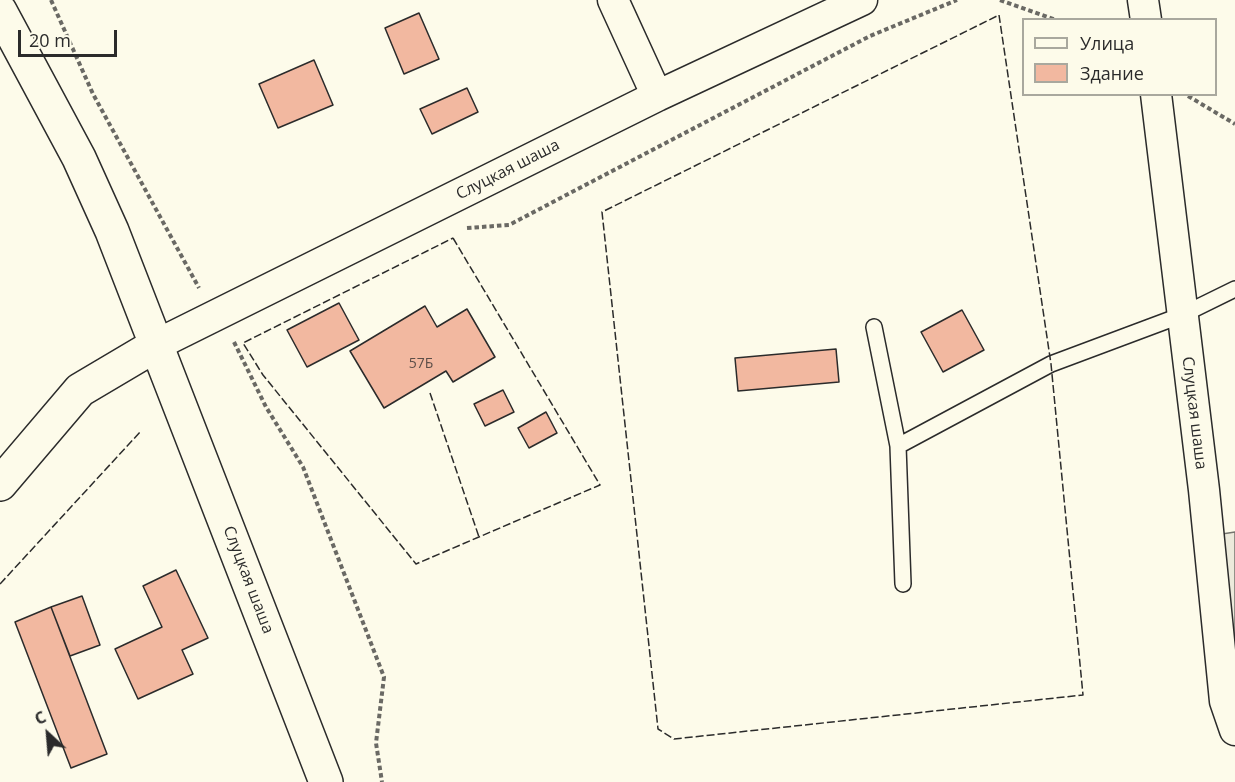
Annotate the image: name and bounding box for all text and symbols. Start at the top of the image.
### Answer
scale bar [21,18,120,56]
legend [1022,18,1217,96]
text: 20 m [29,28,71,52]
text: Улица [1080,31,1134,55]
text: Здание [1080,61,1144,85]
street label: Слуцкая шаша [453,136,563,204]
street label: Слуцкая шаша [1178,355,1210,471]
house number: 57Б [409,356,433,372]
street label: Слуцкая шаша [219,523,277,637]
north arrow [18,704,78,764]
text: С [31,706,50,730]

